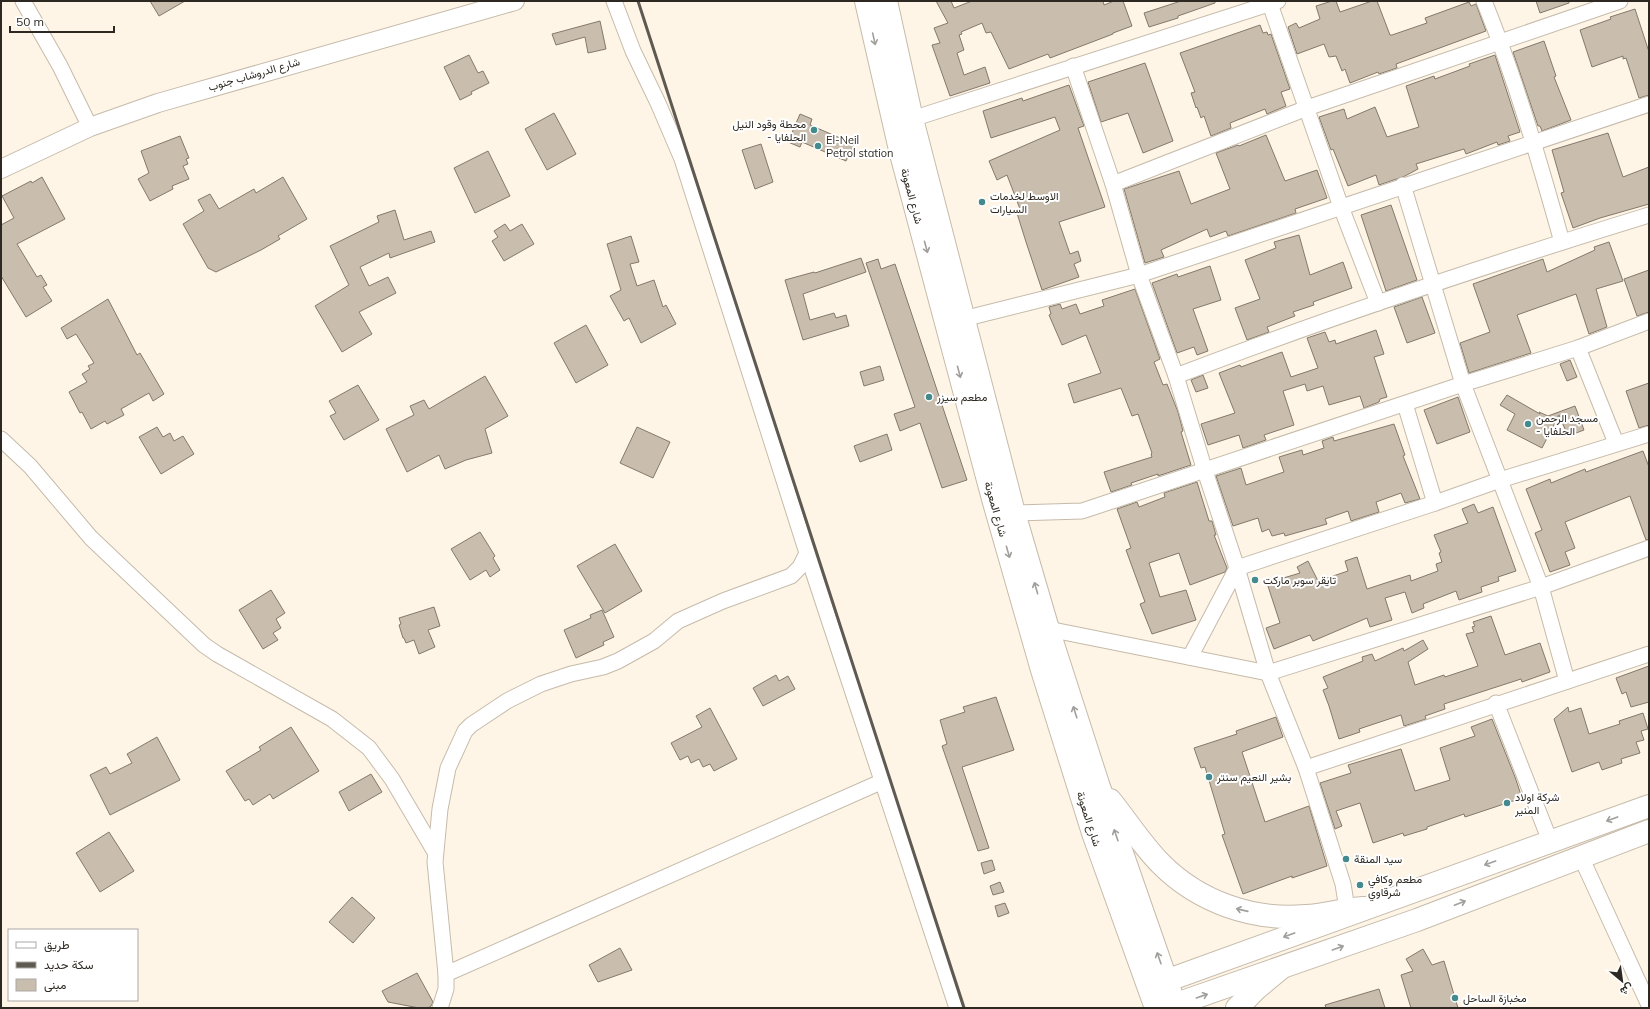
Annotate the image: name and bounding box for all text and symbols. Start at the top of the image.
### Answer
scale bar [10,8,114,34]
text: 50 m [16,14,44,29]
one-way arrow [871,32,879,45]
street label: شارع الدروشاب جنوب [207,54,302,95]
place label: محطة وقود النيل - الحلفايا [733,117,806,144]
marker: محطة وقود النيل - الحلفايا [809,125,819,135]
place label: El-Neil Petrol station [826,133,893,160]
marker: El-Neil Petrol station [813,141,823,151]
street label: شارع المعونة [897,167,926,226]
place label: الاوسط لخدمات السيارات [990,189,1059,216]
marker: الاوسط لخدمات السيارات [977,197,987,207]
one-way arrow [923,240,930,253]
one-way arrow [956,365,964,378]
place label: مطعم سيزر [936,390,987,405]
marker: مطعم سيزر [924,392,934,402]
place label: مسجد الرحمن - الحلفايا [1536,411,1598,438]
marker: مسجد الرحمن - الحلفايا [1523,419,1533,429]
street label: شارع المعونة [980,480,1011,539]
one-way arrow [1005,545,1012,558]
place label: تايقر سوبر ماركت [1263,573,1336,587]
marker: تايقر سوبر ماركت [1250,575,1260,585]
one-way arrow [1031,582,1039,595]
one-way arrow [1070,706,1078,718]
place label: بشير النعيم سنتر [1216,770,1291,785]
marker: بشير النعيم سنتر [1204,772,1214,782]
street label: شارع المعونة [1073,790,1105,849]
place label: شركة اولاد المنير [1514,790,1560,817]
marker: شركة اولاد المنير [1502,798,1512,808]
one-way arrow [1607,815,1619,823]
one-way arrow [1112,829,1119,842]
place label: سيد المنقة [1354,852,1403,866]
marker: سيد المنقة [1341,854,1351,864]
one-way arrow [1484,859,1496,867]
place label: مطعم وكافي شرقاوي [1368,872,1422,902]
marker: مطعم وكافي شرقاوي [1355,880,1365,890]
one-way arrow [1454,899,1466,907]
one-way arrow [1235,905,1248,913]
legend [8,929,138,1001]
one-way arrow [1283,932,1295,940]
text: طريق [44,937,70,953]
one-way arrow [1332,944,1345,951]
one-way arrow [1155,951,1162,964]
text: سكة حديد [44,957,94,972]
north arrow [1602,961,1642,1001]
text: مبنى [44,977,66,993]
text: ش [1618,980,1636,999]
one-way arrow [1196,991,1208,999]
place label: مخبازة الساحل [1463,991,1527,1005]
marker: مخبازة الساحل [1450,993,1460,1003]

